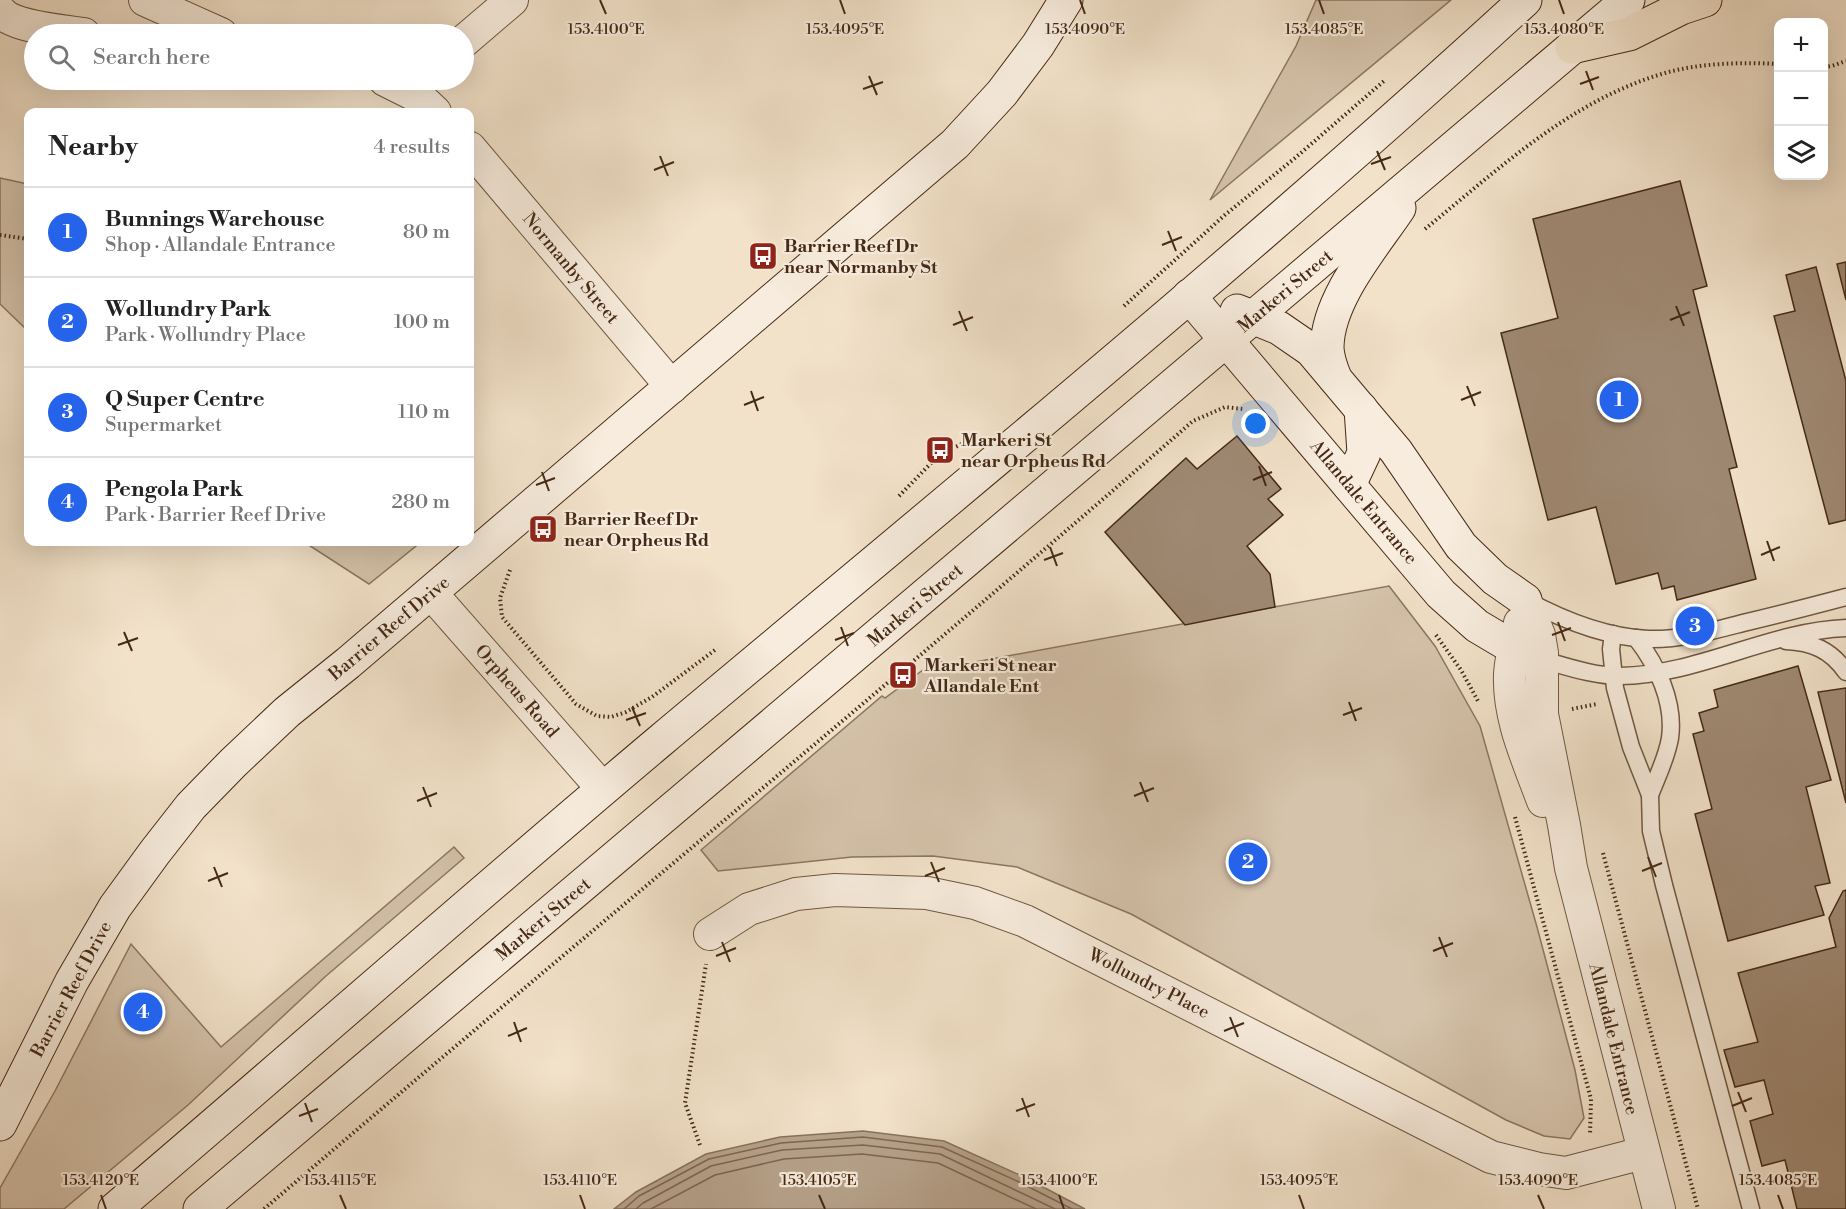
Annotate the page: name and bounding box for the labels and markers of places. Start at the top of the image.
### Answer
place label: Barrier Reef Dr near Normanby St [784,235,938,279]
bus stop icon: Barrier Reef Dr near Normanby St [747,240,779,272]
pin: 1 [1600,378,1638,422]
place label: Markeri St near Orpheus Rd [961,429,1106,473]
bus stop icon: Markeri St near Orpheus Rd [924,434,956,466]
place label: Barrier Reef Dr near Orpheus Rd [564,508,709,552]
bus stop icon: Barrier Reef Dr near Orpheus Rd [527,513,559,545]
pin: 3 [1676,604,1714,648]
place label: Markeri St near Allandale Ent [923,654,1057,698]
bus stop icon: Markeri St near Allandale Ent [887,659,919,691]
pin: 2 [1228,840,1268,884]
pin: 4 [124,990,162,1034]

